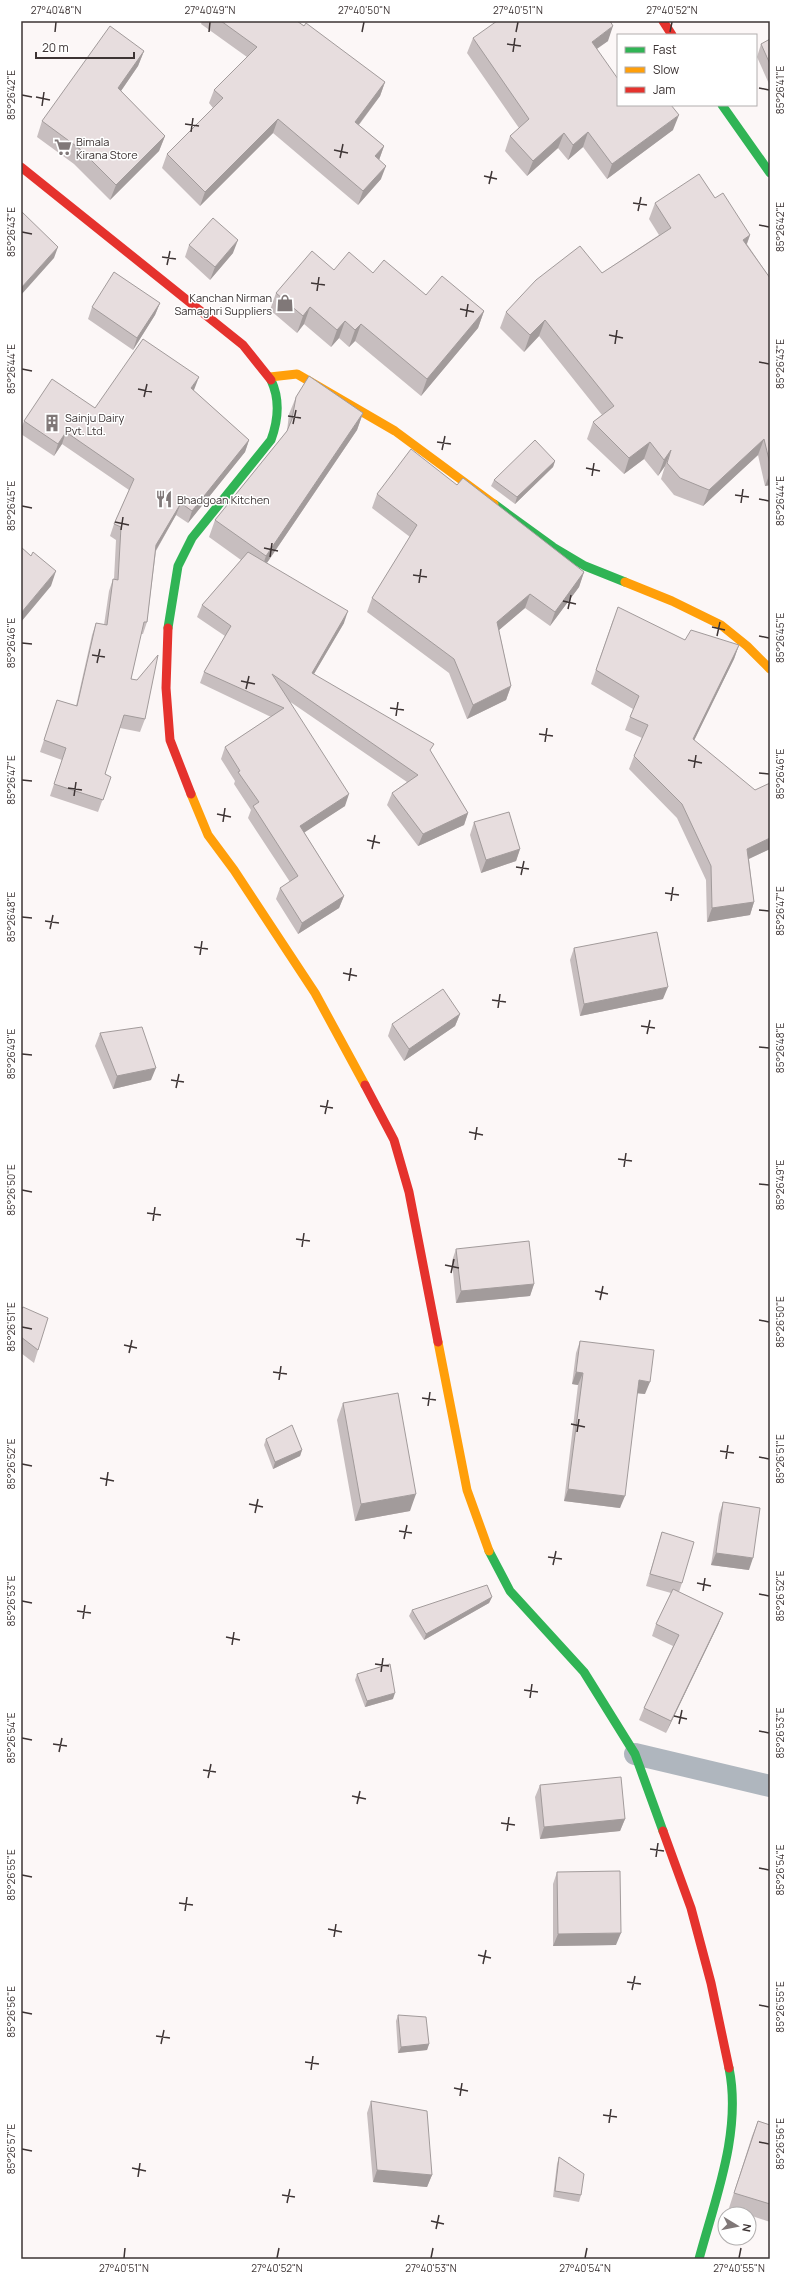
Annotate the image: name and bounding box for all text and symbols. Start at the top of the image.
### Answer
text: 27°40'48"N [31,3,81,17]
text: 27°40'49"N [185,3,236,17]
text: 27°40'50"N [338,3,390,17]
text: 27°40'51"N [493,3,543,17]
text: 27°40'52"N [646,3,698,17]
scale bar [36,34,134,60]
legend [617,34,757,106]
text: 20 m [42,39,69,56]
text: Fast [653,41,677,58]
text: Slow [653,61,679,78]
text: 85°26'41"E [773,66,787,114]
text: 85°26'42"E [4,70,18,120]
text: Jam [653,81,675,98]
place label: Bimala Kirana Store [76,134,138,162]
supermarket icon: Bimala Kirana Store [53,137,73,157]
text: 85°26'42"E [773,202,787,252]
text: 85°26'43"E [4,207,18,257]
place label: Kanchan Nirman Samaghri Suppliers [174,290,272,318]
shop icon: Kanchan Nirman Samaghri Suppliers [275,293,295,313]
text: 85°26'43"E [773,339,787,389]
text: 85°26'44"E [4,344,18,394]
place label: Sainju Dairy Pvt. Ltd. [65,410,124,438]
building icon: Sainju Dairy Pvt. Ltd. [42,413,62,433]
text: 85°26'44"E [773,476,787,526]
text: 85°26'45"E [4,481,18,531]
restaurant icon: Bhadgoan Kitchen [154,489,174,509]
place label: Bhadgoan Kitchen [177,492,269,507]
text: 85°26'45"E [773,613,787,663]
text: 85°26'46"E [4,617,18,668]
text: 85°26'46"E [773,748,787,799]
text: 85°26'47"E [4,755,18,805]
text: 85°26'47"E [773,886,787,936]
text: 85°26'48"E [4,892,18,942]
text: 85°26'48"E [773,1023,787,1073]
text: 85°26'49"E [4,1028,18,1079]
text: 85°26'49"E [773,1159,787,1210]
text: 85°26'50"E [4,1164,18,1216]
text: 85°26'50"E [773,1296,787,1348]
text: 85°26'51"E [4,1302,18,1352]
text: 85°26'51"E [773,1434,787,1484]
text: 85°26'52"E [4,1438,18,1489]
text: 85°26'52"E [773,1570,787,1621]
text: 85°26'53"E [4,1575,18,1627]
text: 85°26'53"E [773,1707,787,1759]
text: 85°26'54"E [4,1712,18,1764]
text: 85°26'54"E [773,1844,787,1896]
text: 85°26'55"E [4,1849,18,1901]
text: 85°26'55"E [773,1981,787,2033]
text: 85°26'56"E [4,1986,18,2038]
text: 85°26'56"E [773,2118,787,2170]
text: 85°26'57"E [4,2123,18,2174]
north arrow [717,2206,757,2246]
text: N [739,2223,755,2233]
text: 27°40'51"N [99,2261,149,2275]
text: 27°40'52"N [251,2261,303,2275]
text: 27°40'53"N [405,2261,457,2275]
text: 27°40'54"N [559,2261,611,2275]
text: 27°40'55"N [713,2261,765,2275]

